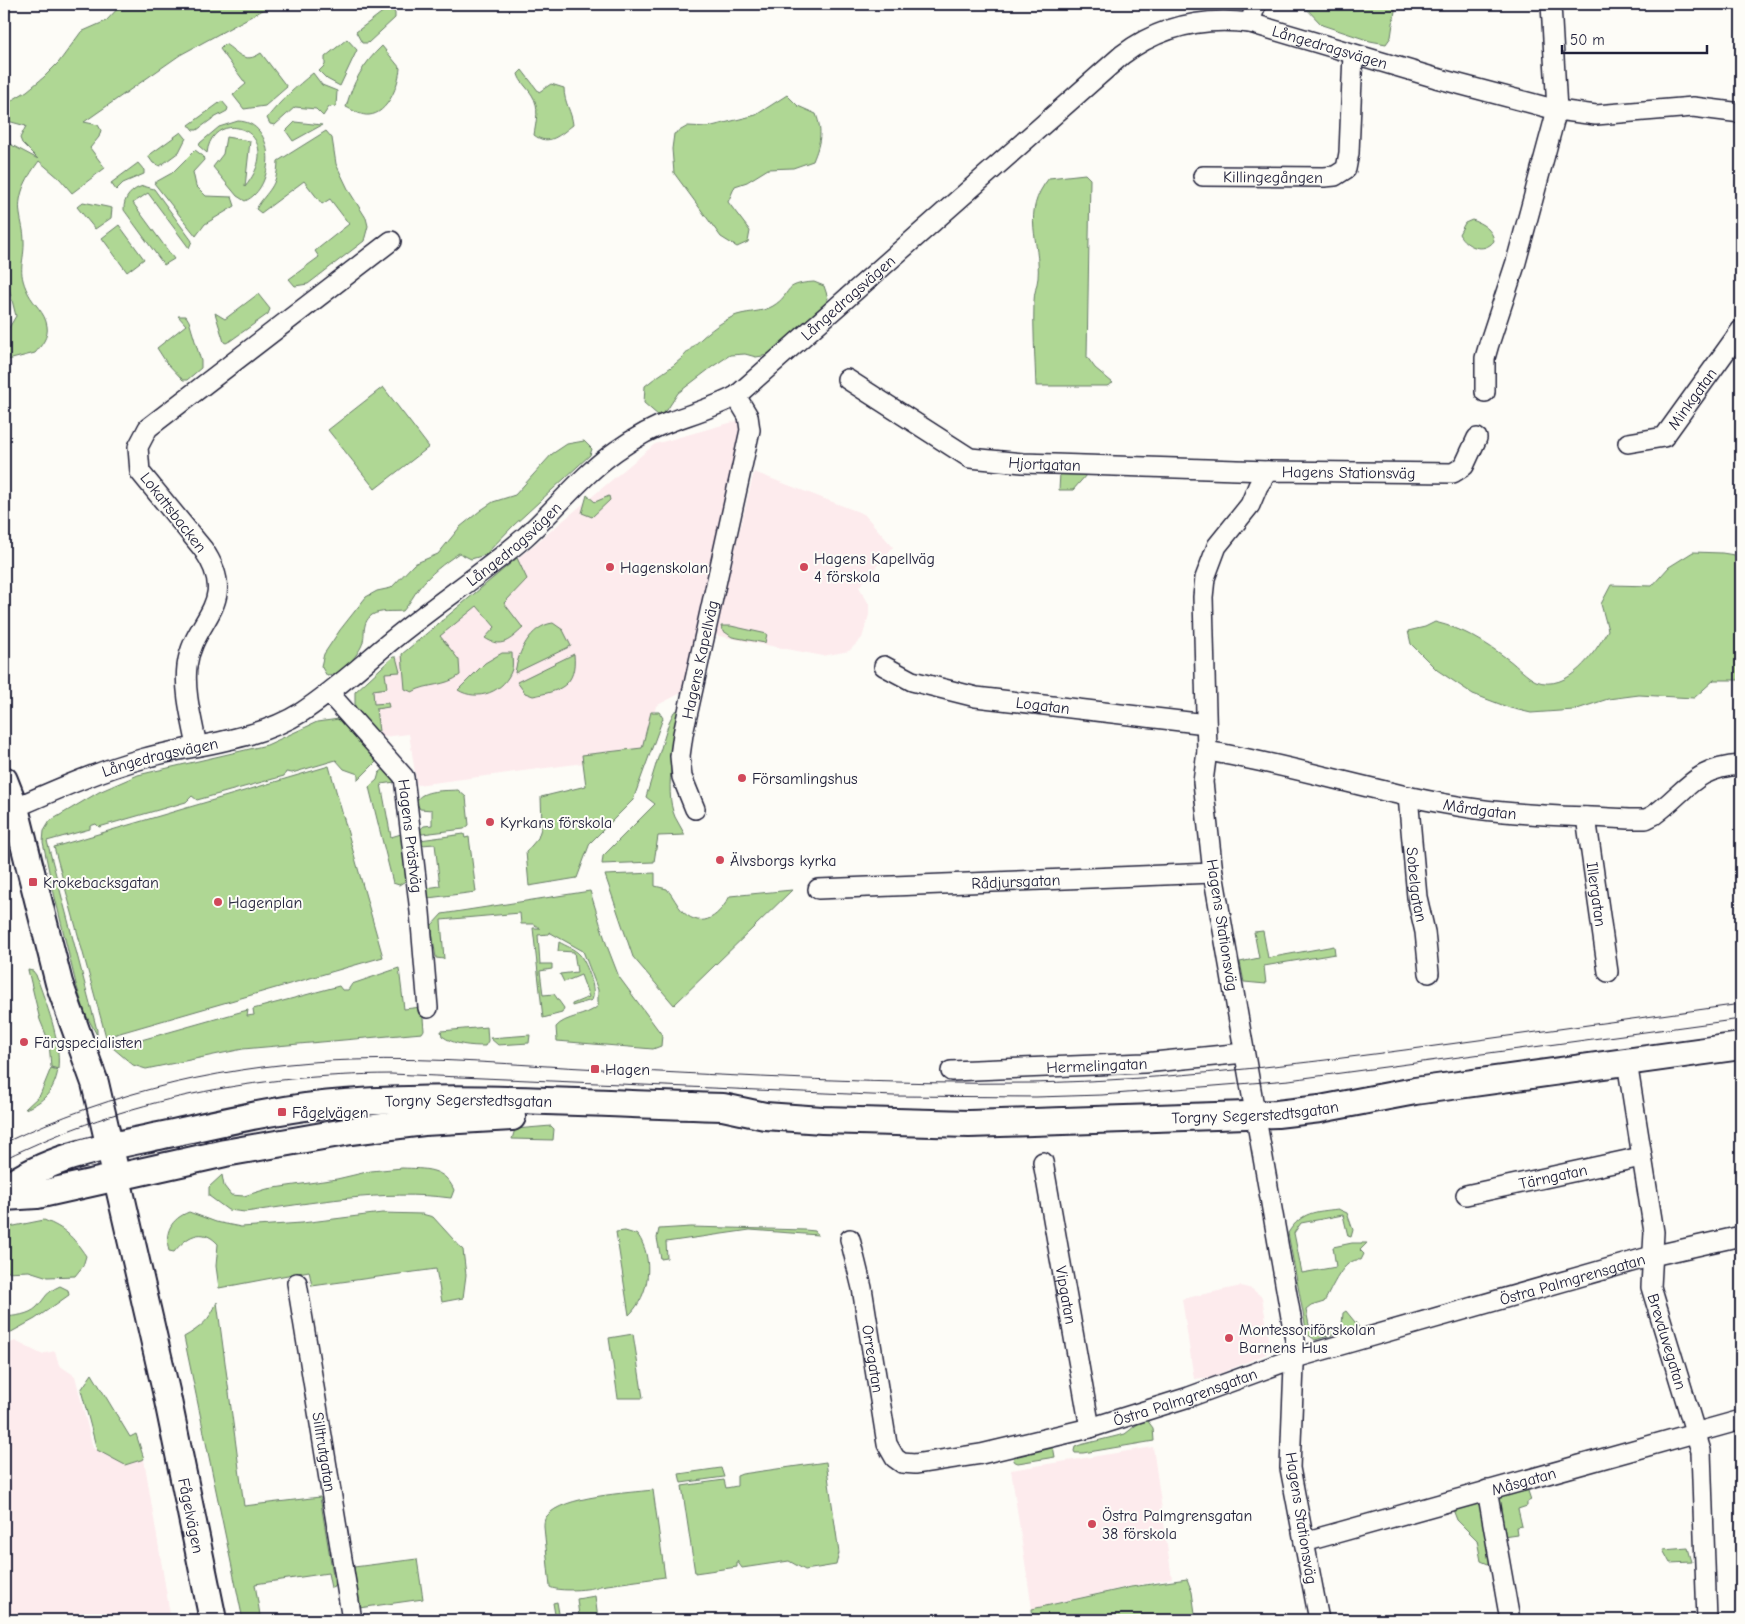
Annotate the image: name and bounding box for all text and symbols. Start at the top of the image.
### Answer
street label: Långedragsvägen [1270,22,1389,73]
scale bar [1562,22,1708,54]
text: 50 m [1570,31,1605,49]
street label: Killingegången [1223,168,1323,187]
street label: Långedragsvägen [798,252,899,344]
street label: Minkgatan [1664,365,1721,433]
street label: Hjortgatan [1008,454,1081,475]
street label: Hagens Stationsväg [1282,463,1416,483]
street label: Lokattsbacken [136,469,210,556]
street label: Långedragsvägen [463,499,565,590]
place label: Hagens Kapellväg 4 förskola [814,550,935,586]
place label: Hagenskolan [620,559,708,577]
marker: Hagenskolan [604,561,616,573]
marker: Hagens Kapellväg 4 förskola [798,561,810,573]
street label: Hagens Kapellväg [679,599,722,721]
street label: Logatan [1015,694,1071,718]
street label: Långedragsvägen [100,735,220,781]
place label: Församlingshus [752,770,858,788]
marker: Församlingshus [736,772,748,784]
street label: Hagens Prästväg [394,778,426,894]
street label: Mårdgatan [1441,796,1517,823]
place label: Kyrkans förskola [500,814,612,832]
marker: Kyrkans förskola [484,816,496,828]
street label: Sobelgatan [1403,846,1430,924]
place label: Älvsborgs kyrka [730,852,836,870]
marker: Älvsborgs kyrka [714,854,726,866]
street label: Hagens Stationsväg [1203,858,1241,993]
street label: Illergatan [1582,861,1609,928]
street label: Rådjursgatan [971,871,1061,893]
place label: Krokebacksgatan [43,874,159,892]
marker: Krokebacksgatan [27,876,39,888]
place label: Hagenplan [228,894,302,912]
marker: Hagenplan [212,896,224,908]
place label: Färgspecialisten [34,1034,142,1052]
marker: Färgspecialisten [18,1036,30,1048]
street label: Hermelingatan [1046,1055,1148,1077]
place label: Hagen [605,1061,650,1079]
marker: Hagen [589,1063,601,1075]
street label: Torgny Segerstedtsgatan [385,1091,553,1111]
street label: Torgny Segerstedtsgatan [1171,1098,1340,1127]
place label: Fågelvägen [292,1104,369,1122]
marker: Fågelvägen [276,1106,288,1118]
street label: Tärngatan [1517,1161,1589,1193]
street label: Östra Palmgrensgatan [1498,1250,1647,1309]
street label: Vipgatan [1052,1265,1079,1326]
street label: Brevduvegatan [1643,1291,1690,1392]
place label: Montessoriförskolan Barnens Hus [1239,1321,1376,1357]
street label: Orregatan [858,1323,887,1394]
marker: Montessoriförskolan Barnens Hus [1223,1332,1235,1344]
street label: Östra Palmgrensgatan [1111,1365,1260,1430]
street label: Silltrutgatan [308,1411,339,1493]
street label: Hagens Stationsväg [1282,1451,1320,1586]
street label: Måsgatan [1490,1464,1558,1499]
street label: Fågelvägen [174,1476,207,1555]
place label: Östra Palmgrensgatan 38 förskola [1102,1507,1252,1543]
marker: Östra Palmgrensgatan 38 förskola [1086,1518,1098,1530]

